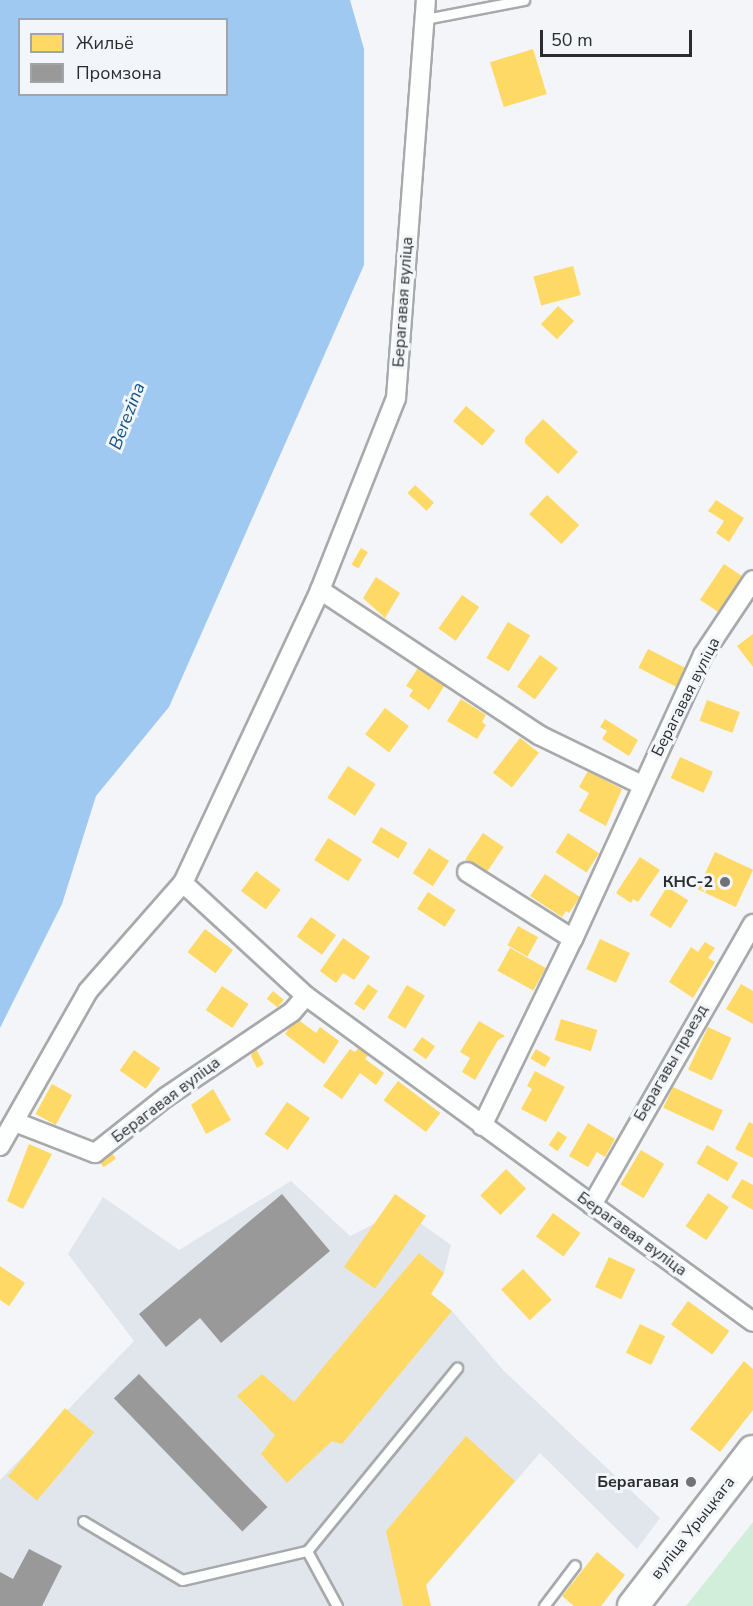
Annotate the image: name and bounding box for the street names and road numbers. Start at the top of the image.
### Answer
street label: Берагавая вуліца [389,236,417,368]
street label: Берагавая вуліца [648,634,724,760]
street label: Берагавы праезд [630,1001,712,1125]
street label: Берагавая вуліца [108,1053,224,1147]
street label: Берагавая вуліца [573,1188,691,1280]
street label: вуліца Урыцкага [647,1473,739,1583]

